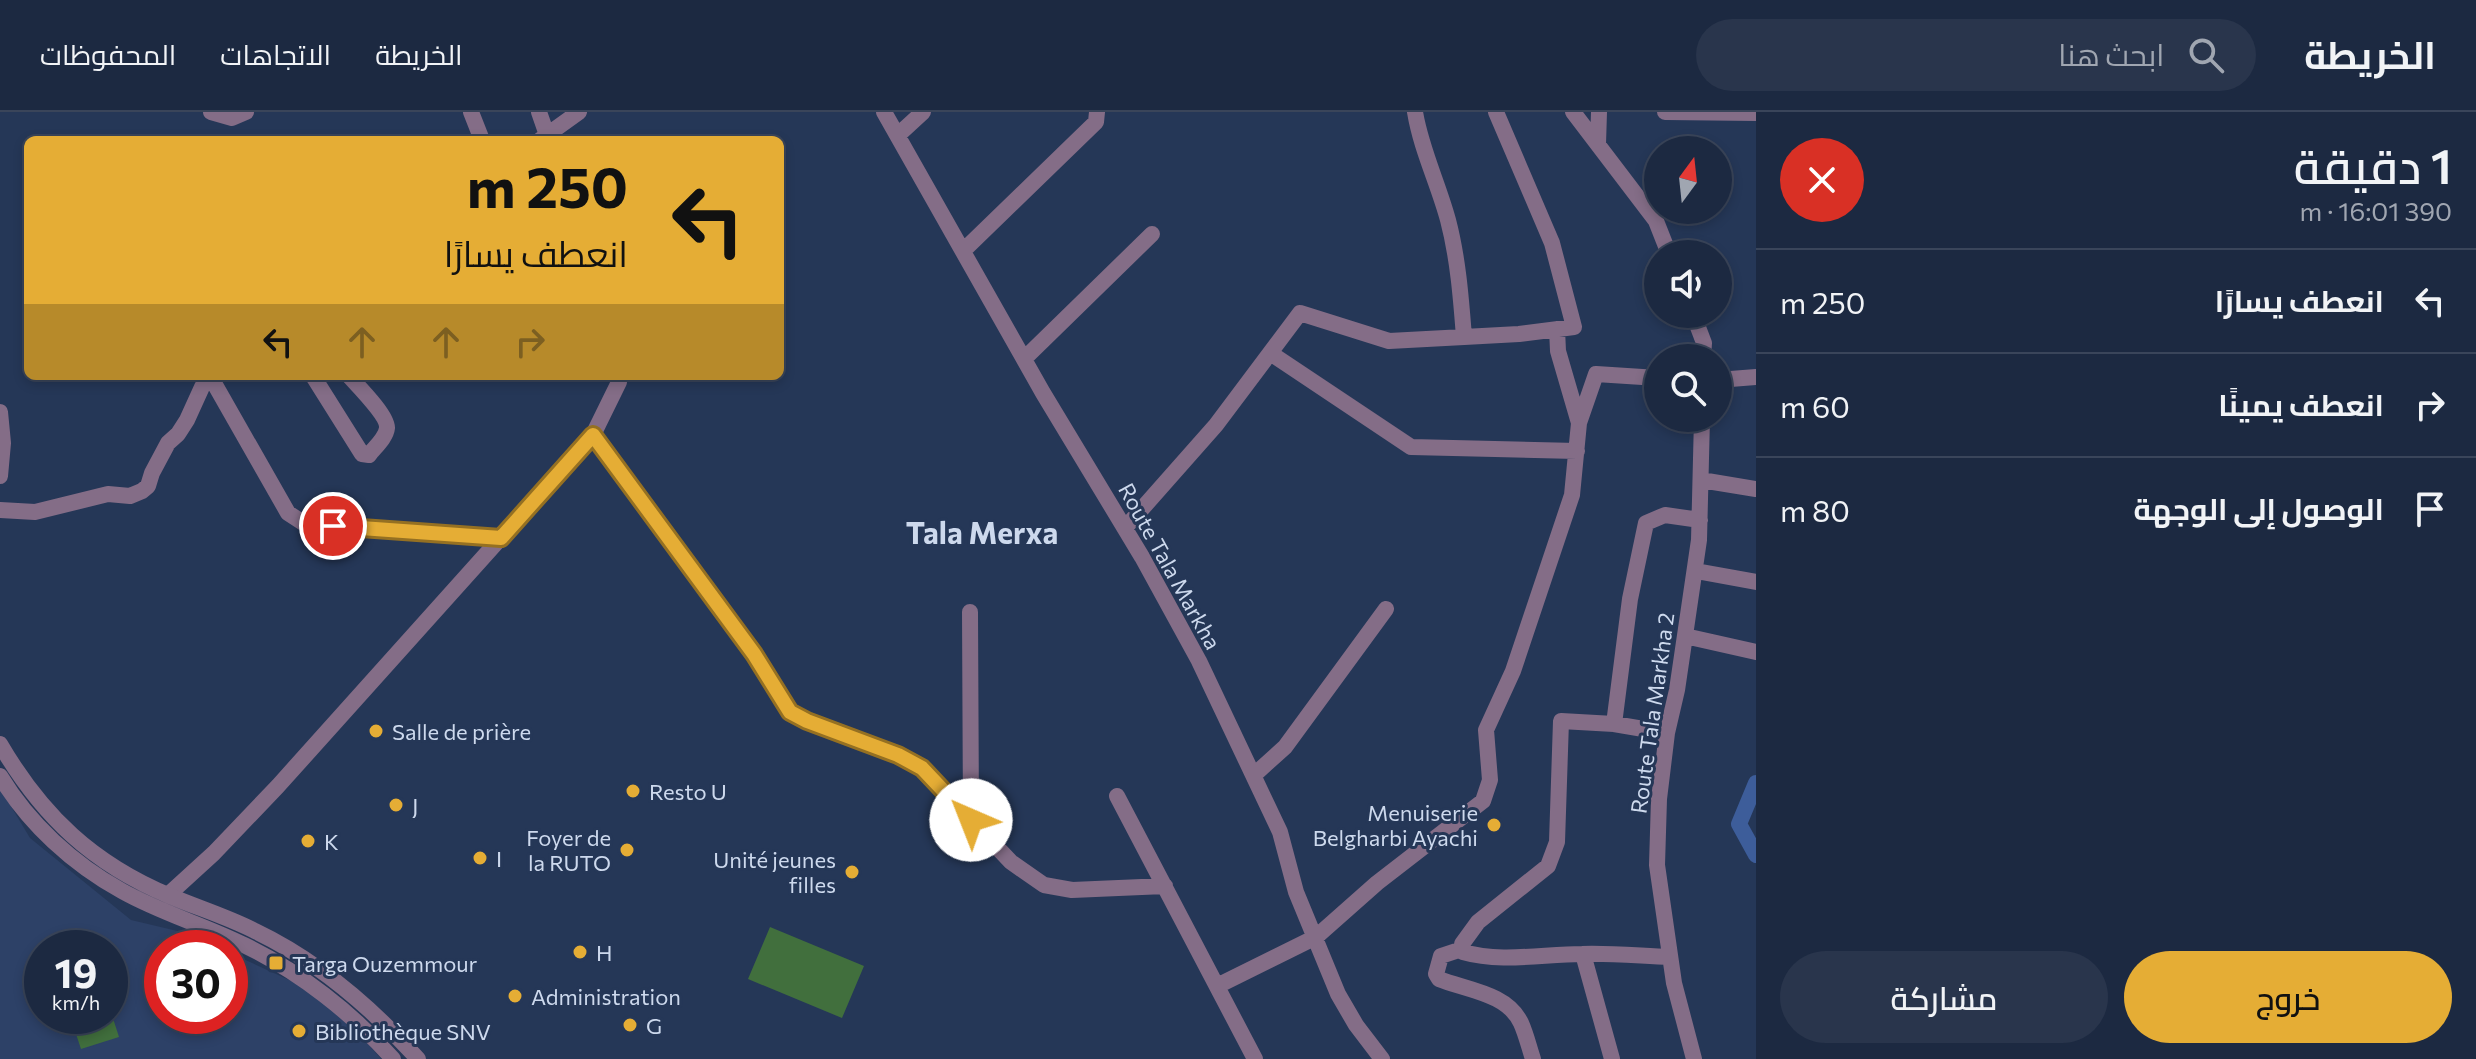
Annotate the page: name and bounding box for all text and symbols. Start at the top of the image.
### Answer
search box [1696,19,2256,91]
text: الخريطة [2304,30,2436,77]
icon: search [2184,33,2228,77]
text: ابحث هنا [2058,35,2164,72]
text: المحفوظات [40,37,176,71]
text: الاتجاهات [220,37,331,71]
text: الخريطة [375,37,463,71]
text: 1 دقيقة [2294,135,2452,194]
north arrow [1644,136,1732,224]
map controls [1644,136,1732,432]
button: close [1780,138,1864,222]
text: 250 m [467,151,628,220]
icon: left [656,168,760,272]
text: 390 m · 16:01 [2300,195,2452,226]
text: انعطف يسارًا [444,230,628,274]
button: sound [1644,240,1732,328]
icon: left [2408,279,2452,323]
text: انعطف يسارًا [2215,281,2384,318]
text: 250 m [1780,283,1865,320]
icon: left [256,320,300,364]
icon: ahead [340,320,384,364]
icon: ahead [424,320,468,364]
icon: right [508,320,552,364]
button: search [1644,344,1732,432]
icon: right [2408,383,2452,427]
text: انعطف يمينًا [2218,385,2384,422]
text: 60 m [1780,387,1850,424]
street label: Route Tala Markha [1113,478,1227,654]
icon: arrive [2408,487,2452,531]
text: الوصول إلى الوجهة [2134,489,2384,526]
text: 80 m [1780,491,1850,528]
pin [299,492,367,560]
icon: arrive [311,504,355,548]
district label: Tala Merxa [906,513,1058,550]
street label: Route Tala Markha 2 [1625,611,1679,815]
place label: Salle de prière [392,718,531,745]
marker: Salle de prière [367,722,385,740]
place label: Resto U [649,778,727,805]
position arrow [929,778,1013,862]
marker: Resto U [624,782,642,800]
place label: J [412,792,418,819]
marker: J [387,796,405,814]
place label: Menuiserie Belgharbi Ayachi [1313,799,1478,851]
marker: Menuiserie Belgharbi Ayachi [1485,816,1503,834]
place label: Foyer de la RUTO [526,824,611,876]
place label: K [324,828,339,855]
marker: K [299,832,317,850]
marker: Foyer de la RUTO [618,841,636,859]
place label: I [496,845,502,872]
place label: Unité jeunes filles [713,846,836,898]
marker: I [471,849,489,867]
marker: Unité jeunes filles [843,863,861,881]
speed limit sign: 30 [144,930,248,1034]
place label: H [596,939,613,966]
marker: H [571,943,589,961]
text: 19 [55,947,97,996]
place label: Targa Ouzemmour [292,950,478,977]
button: مشاركة [1780,951,2108,1043]
button: خروج [2124,951,2452,1043]
marker: Targa Ouzemmour [267,954,285,972]
place label: Administration [531,983,681,1010]
marker: Administration [506,987,524,1005]
text: km/h [52,990,100,1014]
place label: G [646,1012,662,1039]
marker: G [621,1016,639,1034]
place label: Bibliothèque SNV [315,1018,491,1045]
marker: Bibliothèque SNV [290,1022,308,1040]

